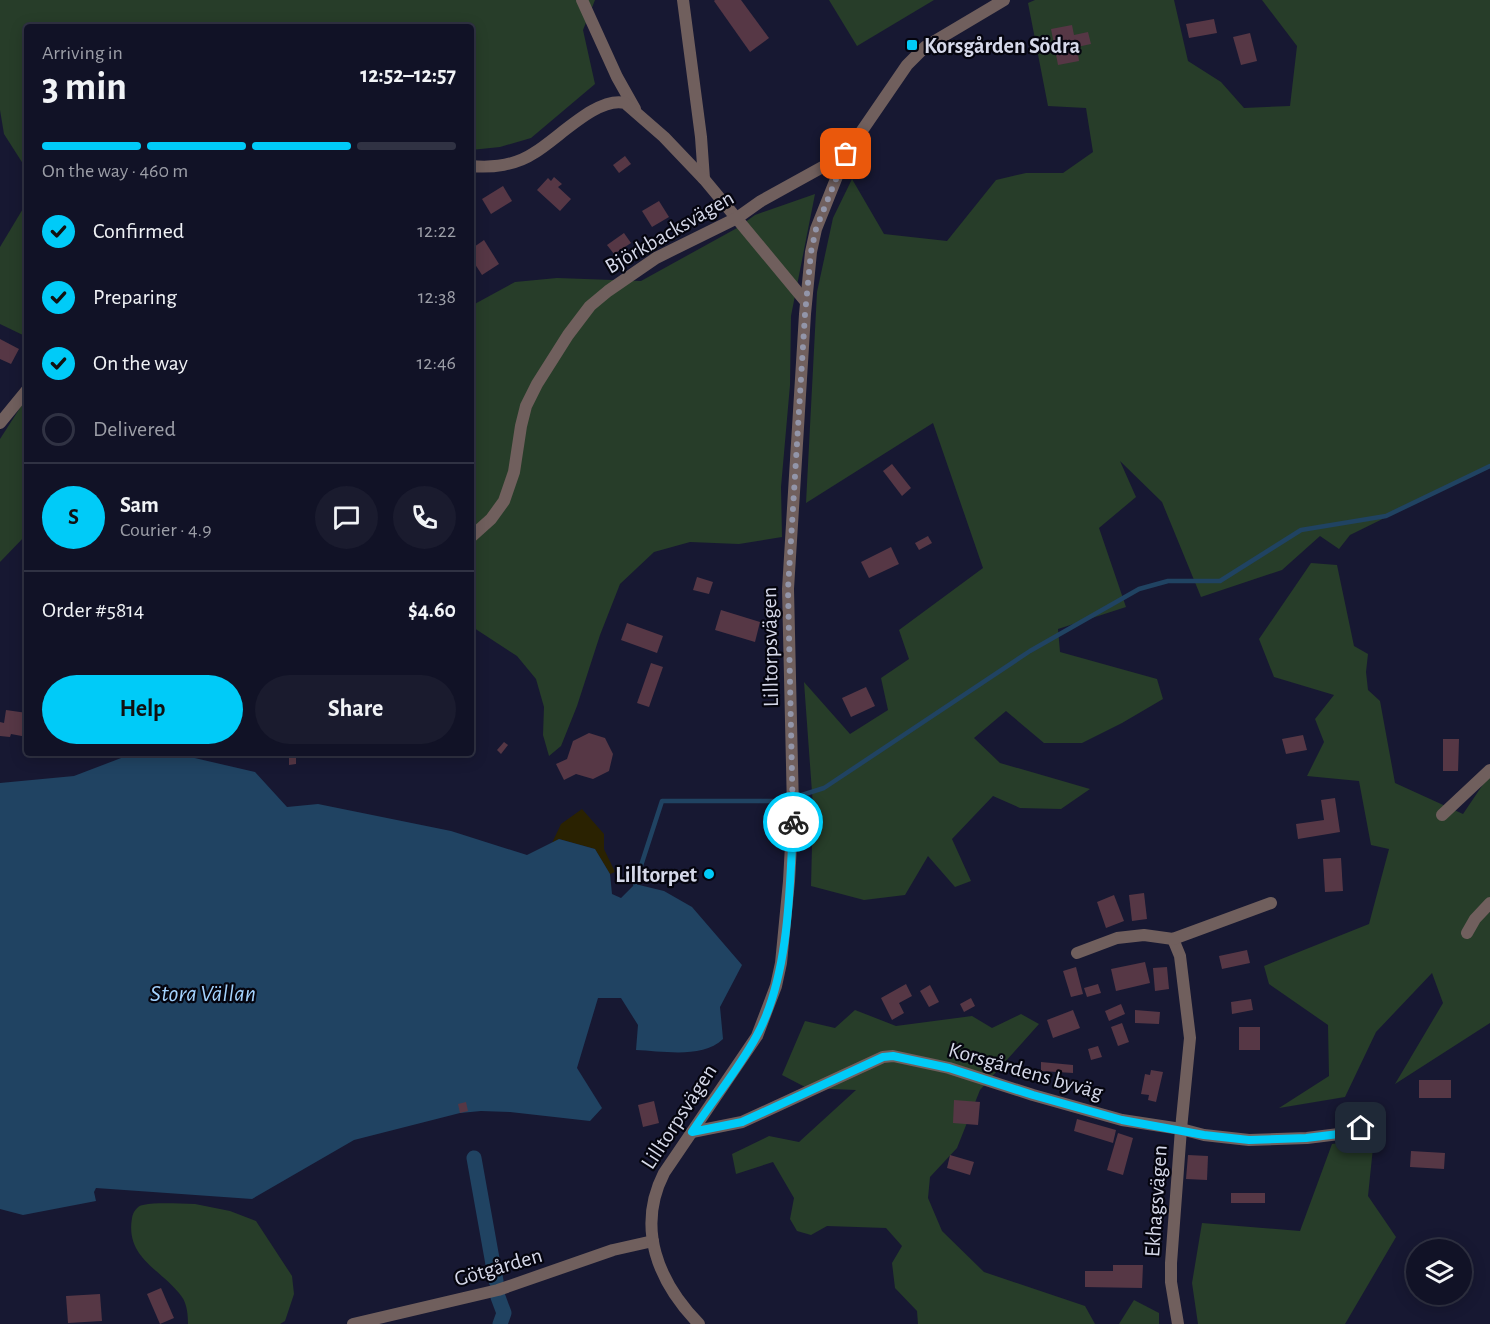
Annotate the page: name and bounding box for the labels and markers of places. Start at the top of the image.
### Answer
place label: Korsgården Södra [924,35,1080,57]
marker: Korsgården Södra [905,38,919,52]
pin [820,128,871,179]
place label: Lilltorpet [615,864,698,886]
marker: Lilltorpet [702,867,716,881]
pin [1335,1102,1386,1153]

